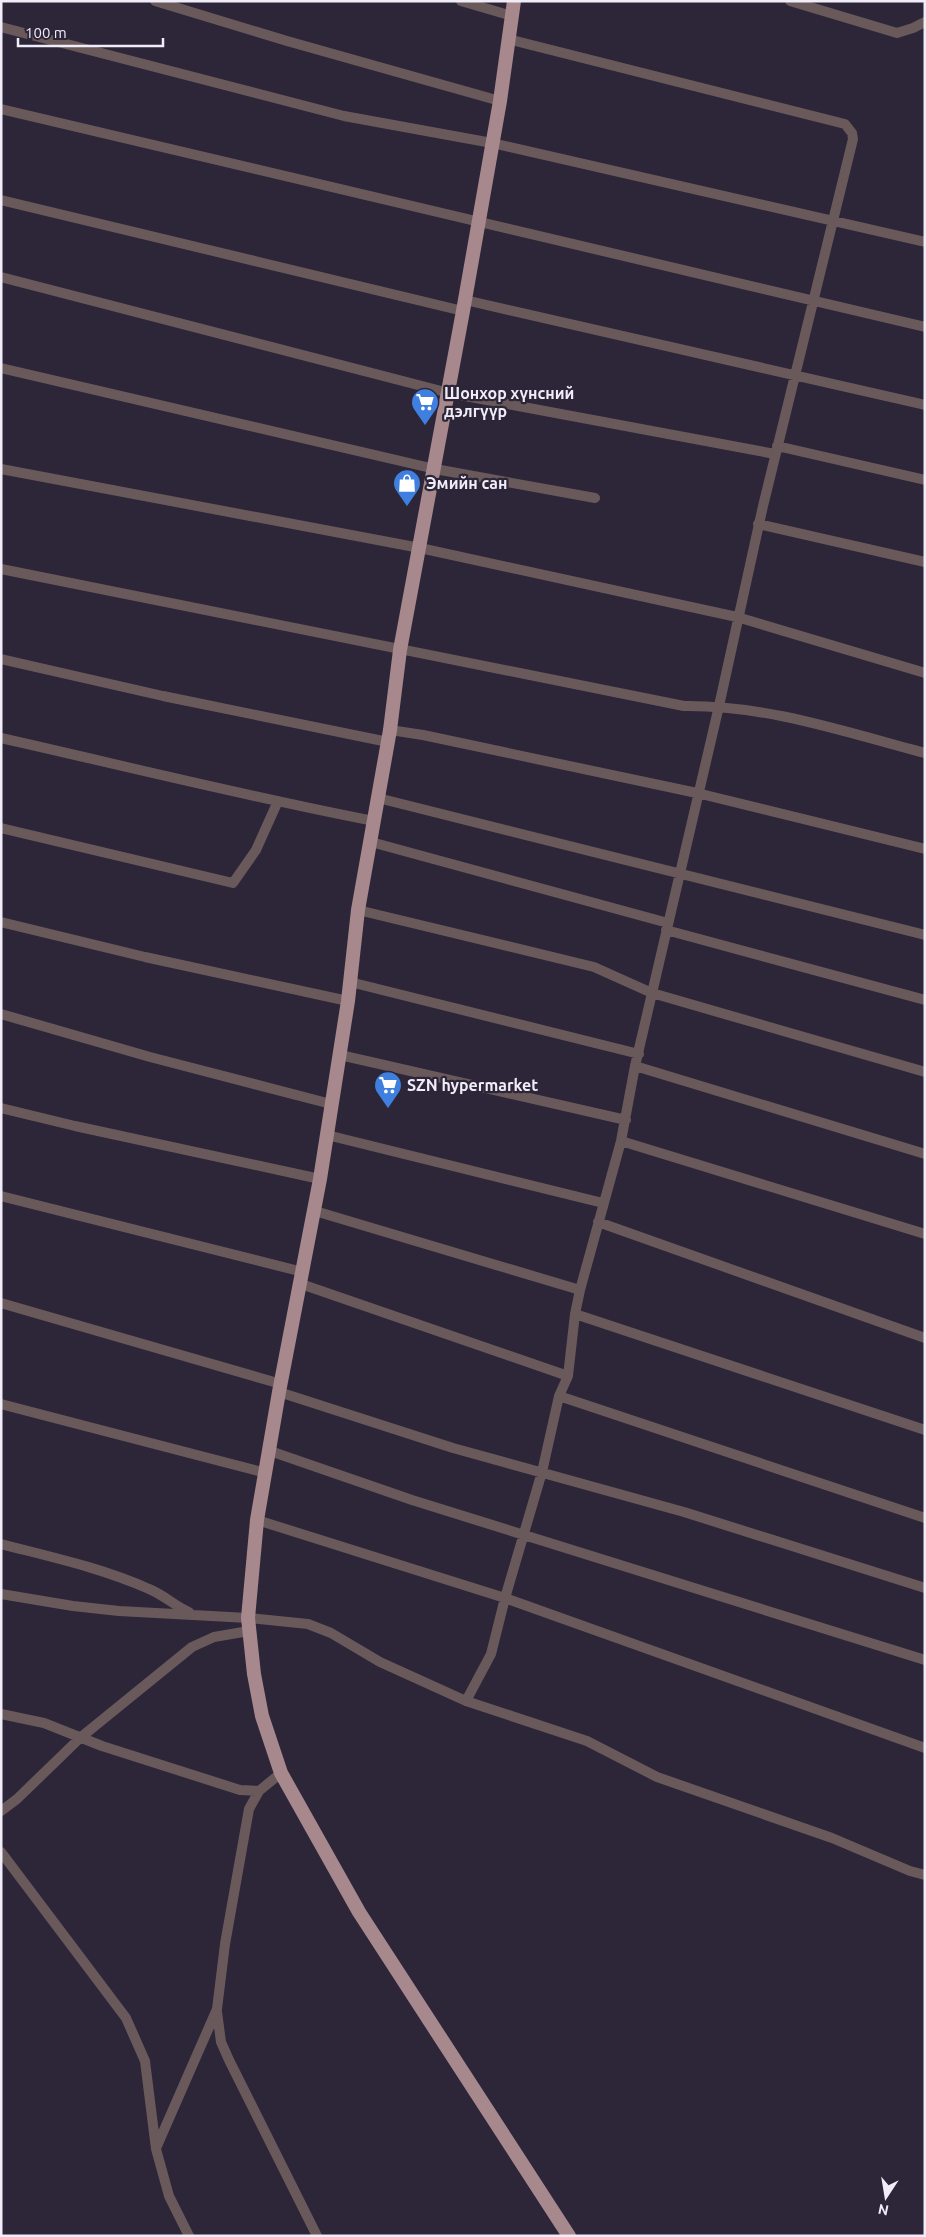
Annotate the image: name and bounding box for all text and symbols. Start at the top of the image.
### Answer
scale bar [18,15,162,47]
text: 100 m [25,24,67,41]
place label: Шонхор хүнсний дэлгүүр [444,384,574,420]
supermarket icon: Шонхор хүнсний дэлгүүр [410,387,440,426]
shop icon: Эмийн сан [392,468,422,507]
place label: Эмийн сан [426,474,508,492]
supermarket icon: SZN hypermarket [373,1070,403,1109]
place label: SZN hypermarket [407,1076,538,1094]
north arrow [861,2172,911,2222]
text: N [877,2201,890,2219]

